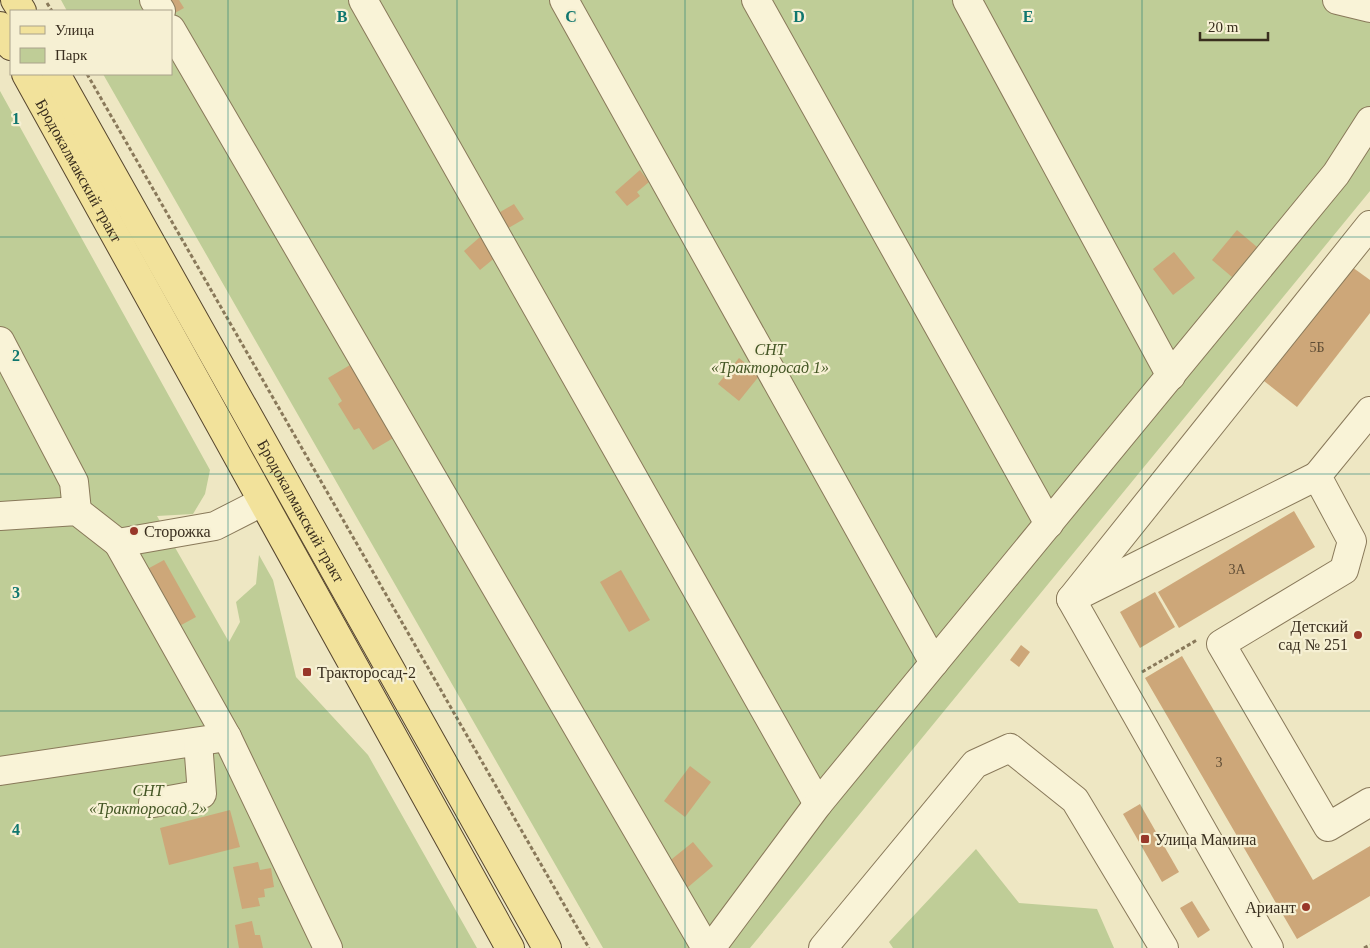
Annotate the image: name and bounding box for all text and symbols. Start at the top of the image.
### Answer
text: B [337,8,348,25]
text: C [565,8,577,25]
text: D [793,8,805,25]
text: E [1023,8,1033,25]
legend [10,10,172,75]
scale bar [1200,10,1268,42]
text: 20 m [1208,19,1239,35]
text: Улица [55,22,94,38]
text: Парк [55,47,88,63]
street label: Бродокалмакский тракт [33,96,126,245]
text: 1 [12,110,20,127]
house number: 5Б [1309,340,1325,355]
park label: СНТ «Тракторосад 1» [711,341,829,377]
text: 2 [12,347,20,364]
street label: Бродокалмакский тракт [255,436,348,585]
place label: Сторожка [144,523,211,541]
marker: Сторожка [128,525,140,537]
house number: 3А [1228,562,1246,577]
text: 3 [12,584,20,601]
place label: Детский сад № 251 [1278,618,1348,654]
marker: Детский сад № 251 [1352,629,1364,641]
place label: Тракторосад-2 [317,664,416,682]
marker: Тракторосад-2 [301,666,313,678]
house number: 3 [1216,755,1223,770]
park label: СНТ «Тракторосад 2» [89,782,207,818]
text: 4 [12,821,20,838]
place label: Улица Мамина [1155,831,1256,849]
marker: Улица Мамина [1139,833,1151,845]
place label: Ариант [1245,899,1296,917]
marker: Ариант [1300,901,1312,913]

